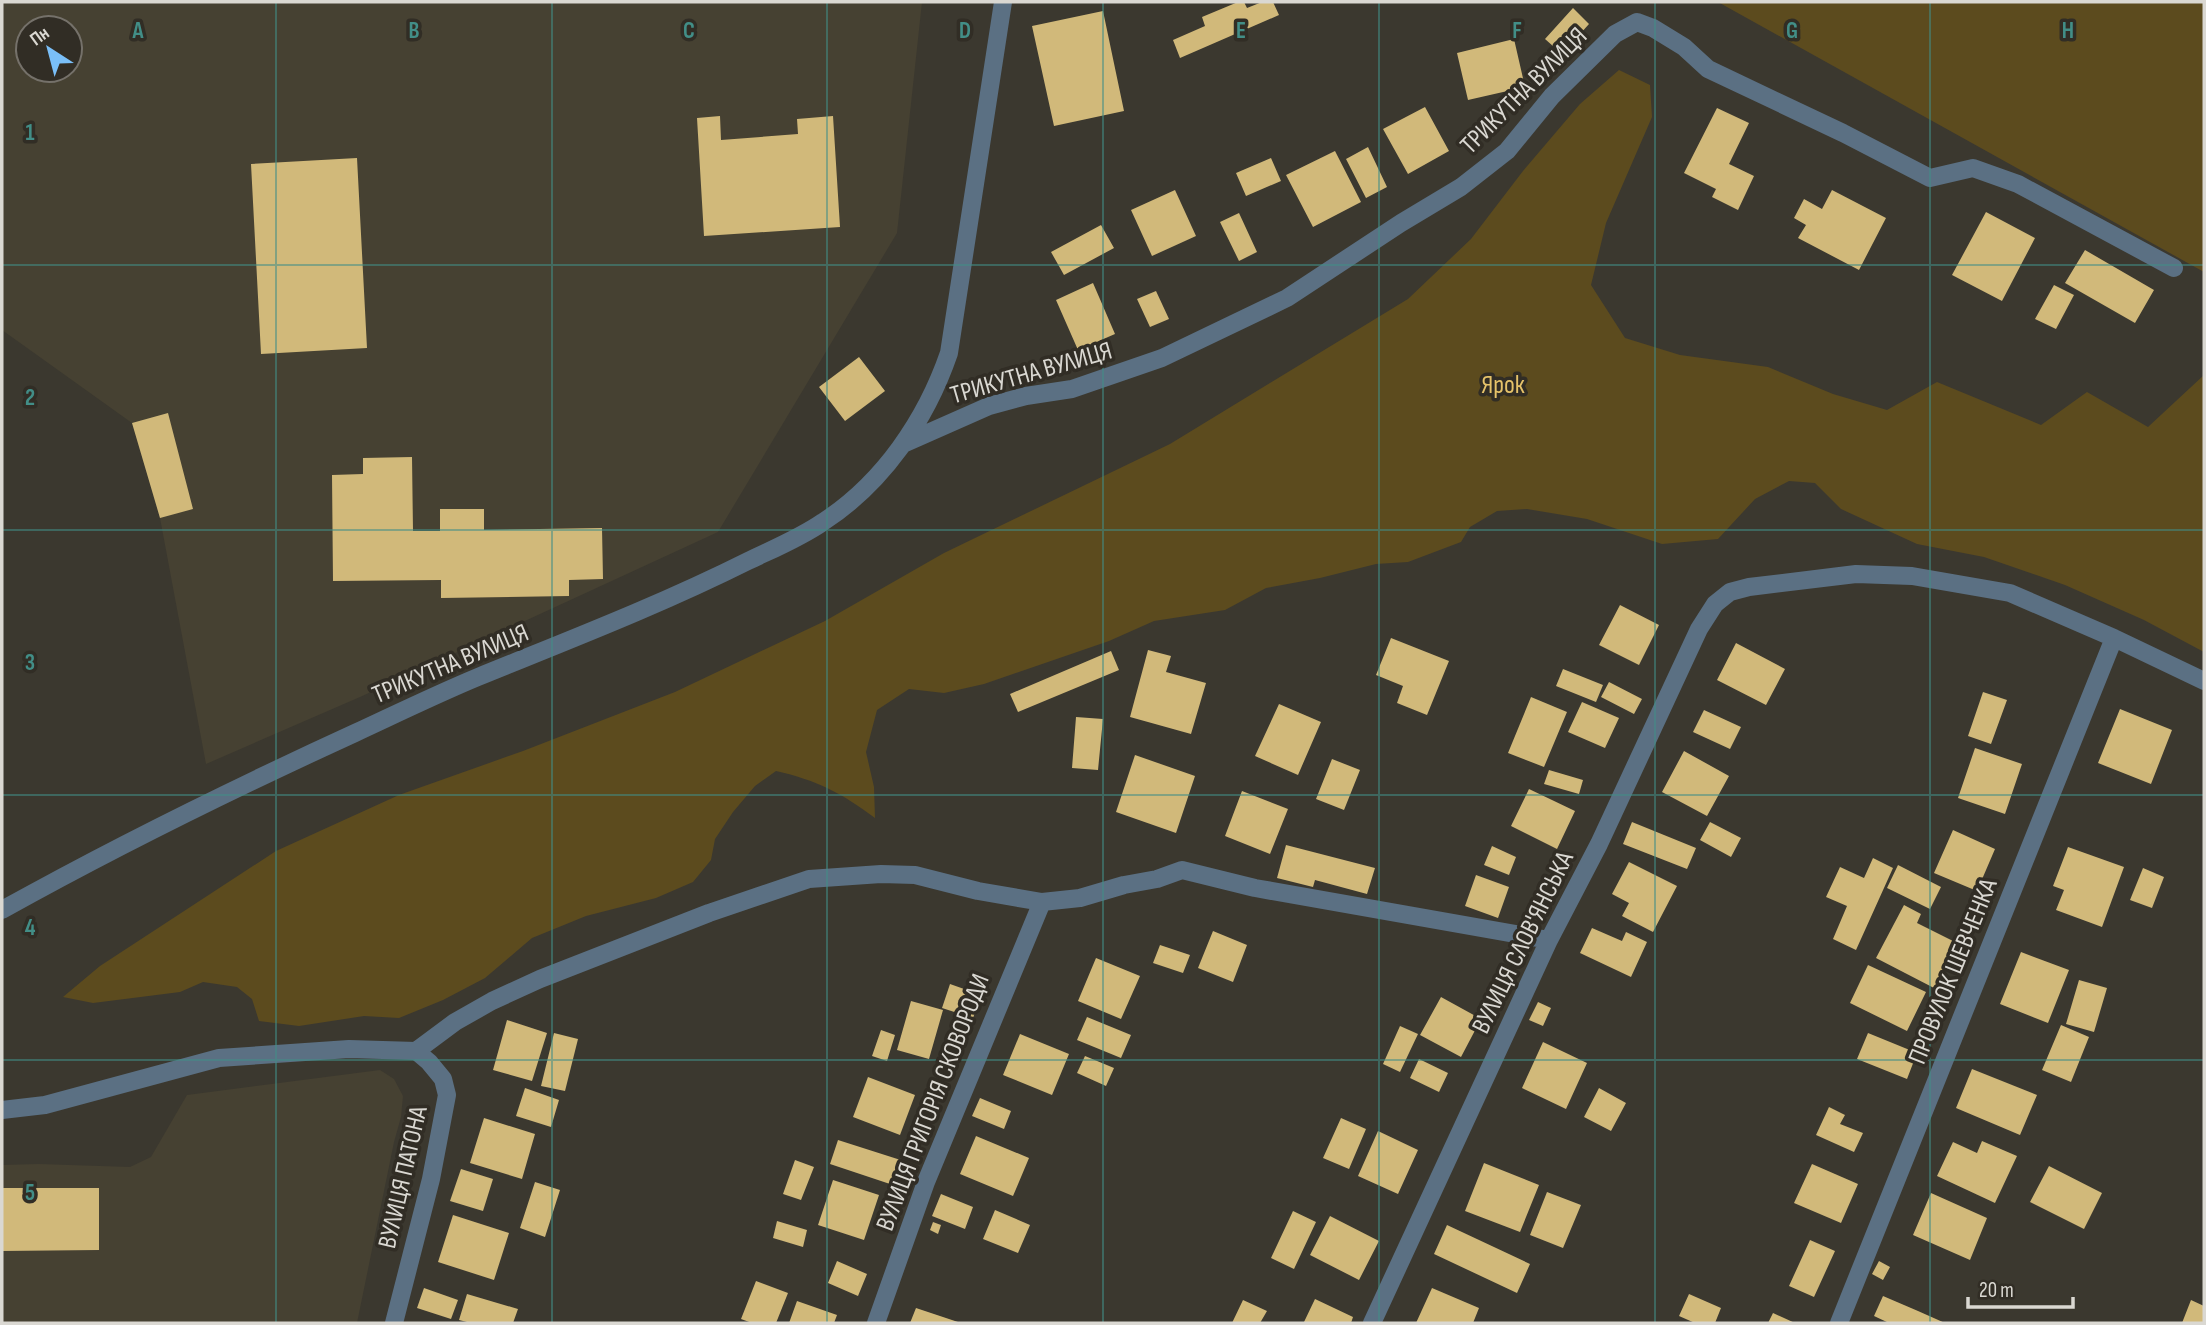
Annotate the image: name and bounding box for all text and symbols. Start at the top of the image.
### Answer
north arrow [14,14,84,84]
text: A [132,17,145,45]
text: B [409,17,420,45]
text: C [683,17,695,45]
text: D [959,17,971,45]
text: E [1236,17,1246,45]
text: F [1512,17,1522,45]
text: G [1786,17,1798,45]
text: H [2062,17,2074,45]
street label: ТРИКУТНА ВУЛИЦЯ [1454,21,1594,161]
text: Пн [26,22,54,51]
text: 1 [25,119,35,147]
street label: ТРИКУТНА ВУЛИЦЯ [947,336,1116,411]
park label: Ярок [1481,370,1525,401]
text: 2 [25,384,35,412]
street label: ТРИКУТНА ВУЛИЦЯ [368,618,533,711]
text: 3 [25,649,35,677]
street label: ВУЛИЦЯ СЛОВ'ЯНСЬКА [1466,846,1581,1039]
street label: ПРОВУЛОК ШЕВЧЕНКА [1902,874,2005,1069]
text: 4 [25,914,36,942]
street label: ВУЛИЦЯ ГРИГОРІЯ СКОВОРОДИ [870,970,997,1235]
street label: ВУЛИЦЯ ПАТОНА [372,1102,435,1251]
text: 5 [25,1179,35,1207]
scale bar [1968,1266,2073,1310]
text: 20 m [1979,1278,2014,1303]

